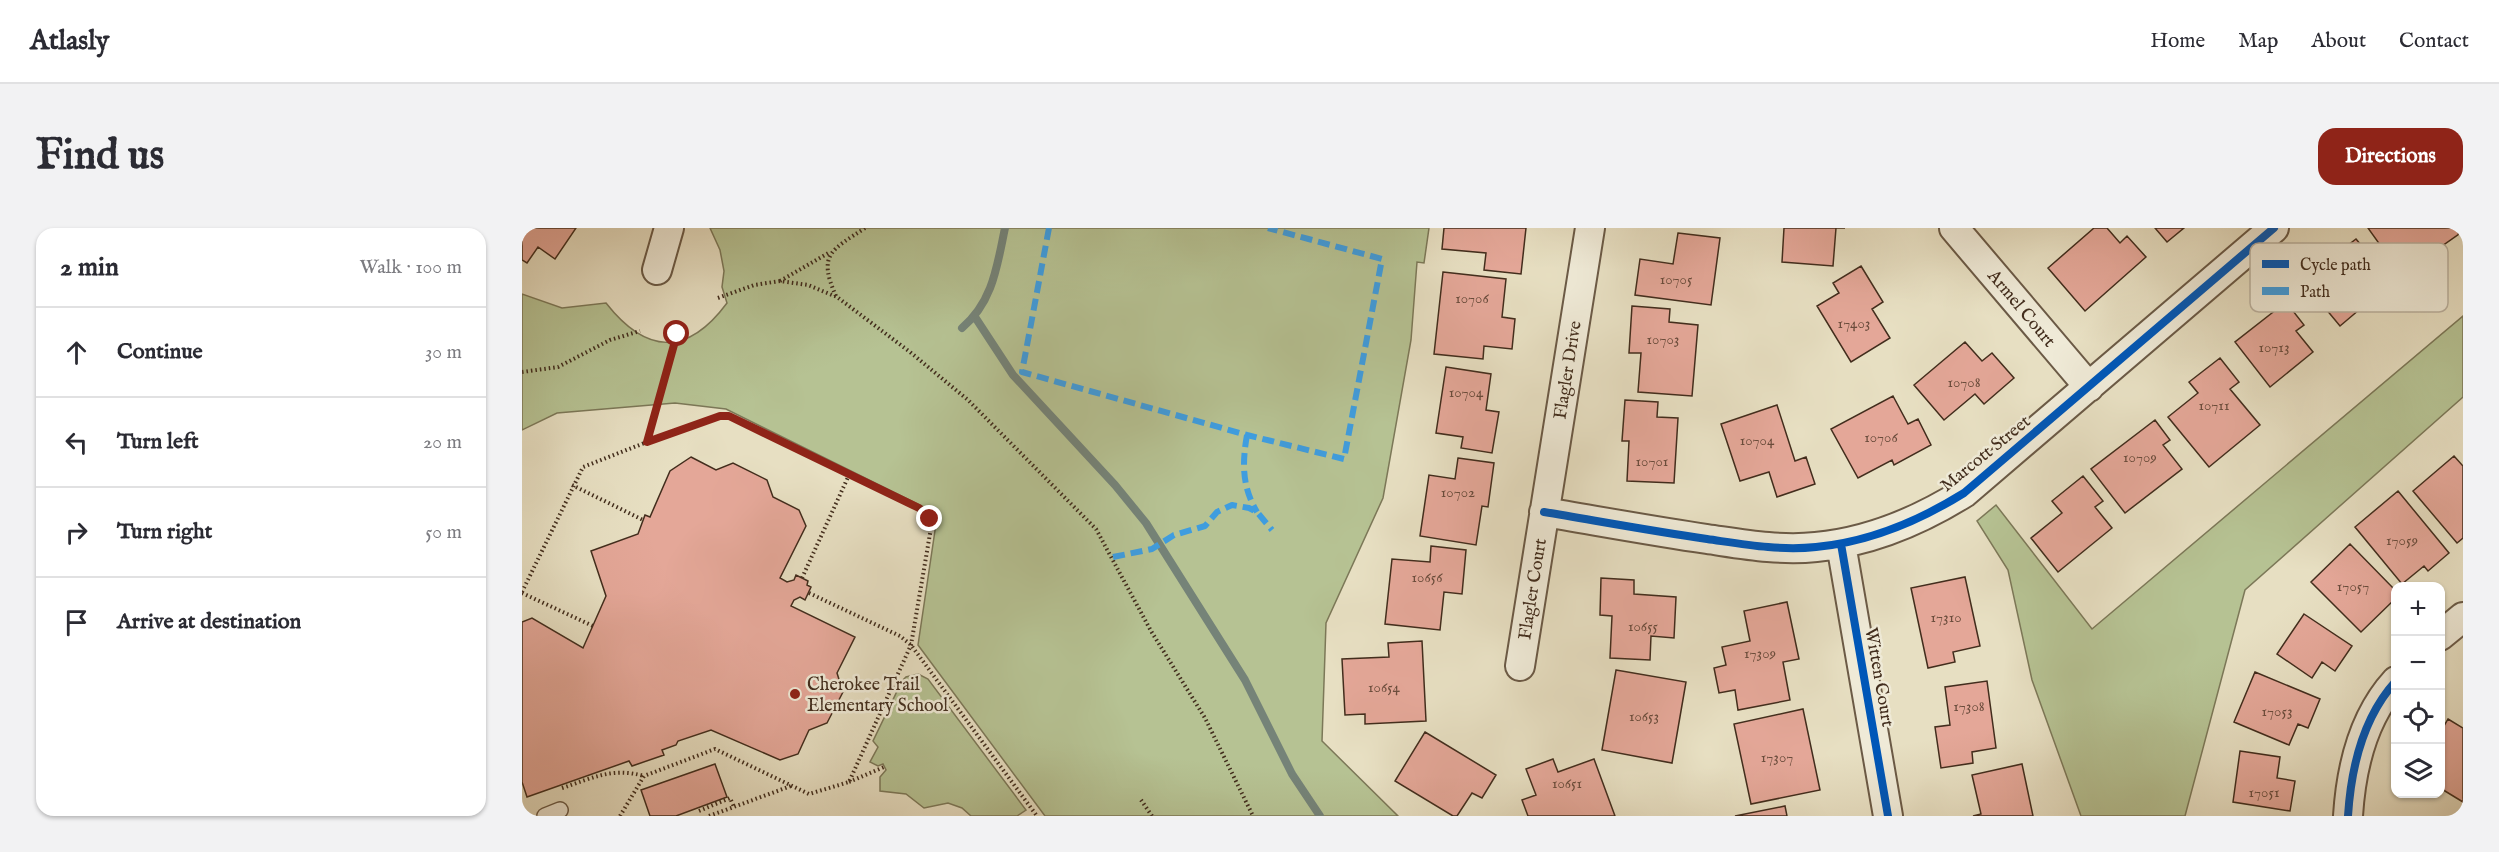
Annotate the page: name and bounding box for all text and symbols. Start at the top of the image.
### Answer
text: Atlasly [30,24,109,59]
text: Home [2150,28,2205,55]
text: Map [2238,28,2278,55]
text: About [2311,28,2366,55]
text: Contact [2399,28,2469,55]
button: Directions [2318,128,2463,185]
text: Find us [36,130,164,183]
legend [2250,243,2448,312]
text: 2 min [60,251,119,284]
text: Walk · 100 m [359,255,462,280]
text: Cycle path [2300,256,2371,276]
street label: Armel Court [1981,265,2060,352]
house number: 10705 [1660,270,1693,289]
text: Path [2300,283,2331,303]
house number: 10706 [1455,289,1489,308]
house number: 17403 [1838,314,1870,333]
street label: Flagler Drive [1549,319,1588,421]
route start [663,320,689,346]
house number: 10703 [1647,330,1679,349]
icon: ahead [60,336,93,369]
text: Continue [117,338,203,366]
house number: 10713 [2258,338,2290,357]
text: 30 m [425,340,462,365]
house number: 10708 [1947,373,1981,392]
house number: 10704 [1449,383,1484,402]
house number: 10711 [2198,396,2230,415]
street label: Marcott Street [1936,411,2036,498]
icon: left [60,426,93,459]
text: Turn left [117,428,199,456]
house number: 10706 [1864,428,1898,447]
text: 20 m [423,430,462,455]
house number: 10704 [1740,431,1775,450]
house number: 10709 [2123,448,2157,467]
house number: 10701 [1636,452,1668,471]
house number: 10702 [1441,483,1475,502]
route end [916,505,942,531]
icon: right [60,516,93,549]
text: Turn right [117,518,212,546]
text: 50 m [425,520,462,545]
house number: 17059 [2386,531,2418,550]
street label: Flagler Court [1514,537,1553,641]
house number: 10656 [1412,568,1443,587]
house number: 17057 [2337,577,2369,596]
map controls [2391,582,2445,798]
button: + [2391,582,2445,636]
icon: arrive [60,606,93,639]
text: Arrive at destination [117,608,301,636]
house number: 17310 [1930,608,1962,627]
house number: 10655 [1628,617,1659,636]
street label: Witten Court [1858,626,1899,729]
button: − [2391,636,2445,690]
house number: 17309 [1744,644,1776,663]
place label: Cherokee Trail Elementary School [807,674,948,718]
house number: 10654 [1368,678,1401,697]
marker: Cherokee Trail Elementary School [788,687,802,701]
button: locate [2391,690,2445,744]
house number: 17308 [1953,697,1985,716]
house number: 17053 [2261,702,2293,721]
house number: 10653 [1629,707,1659,726]
button: layers [2391,744,2445,798]
house number: 17307 [1761,748,1793,767]
house number: 10651 [1552,774,1582,793]
house number: 17051 [2249,783,2280,802]

